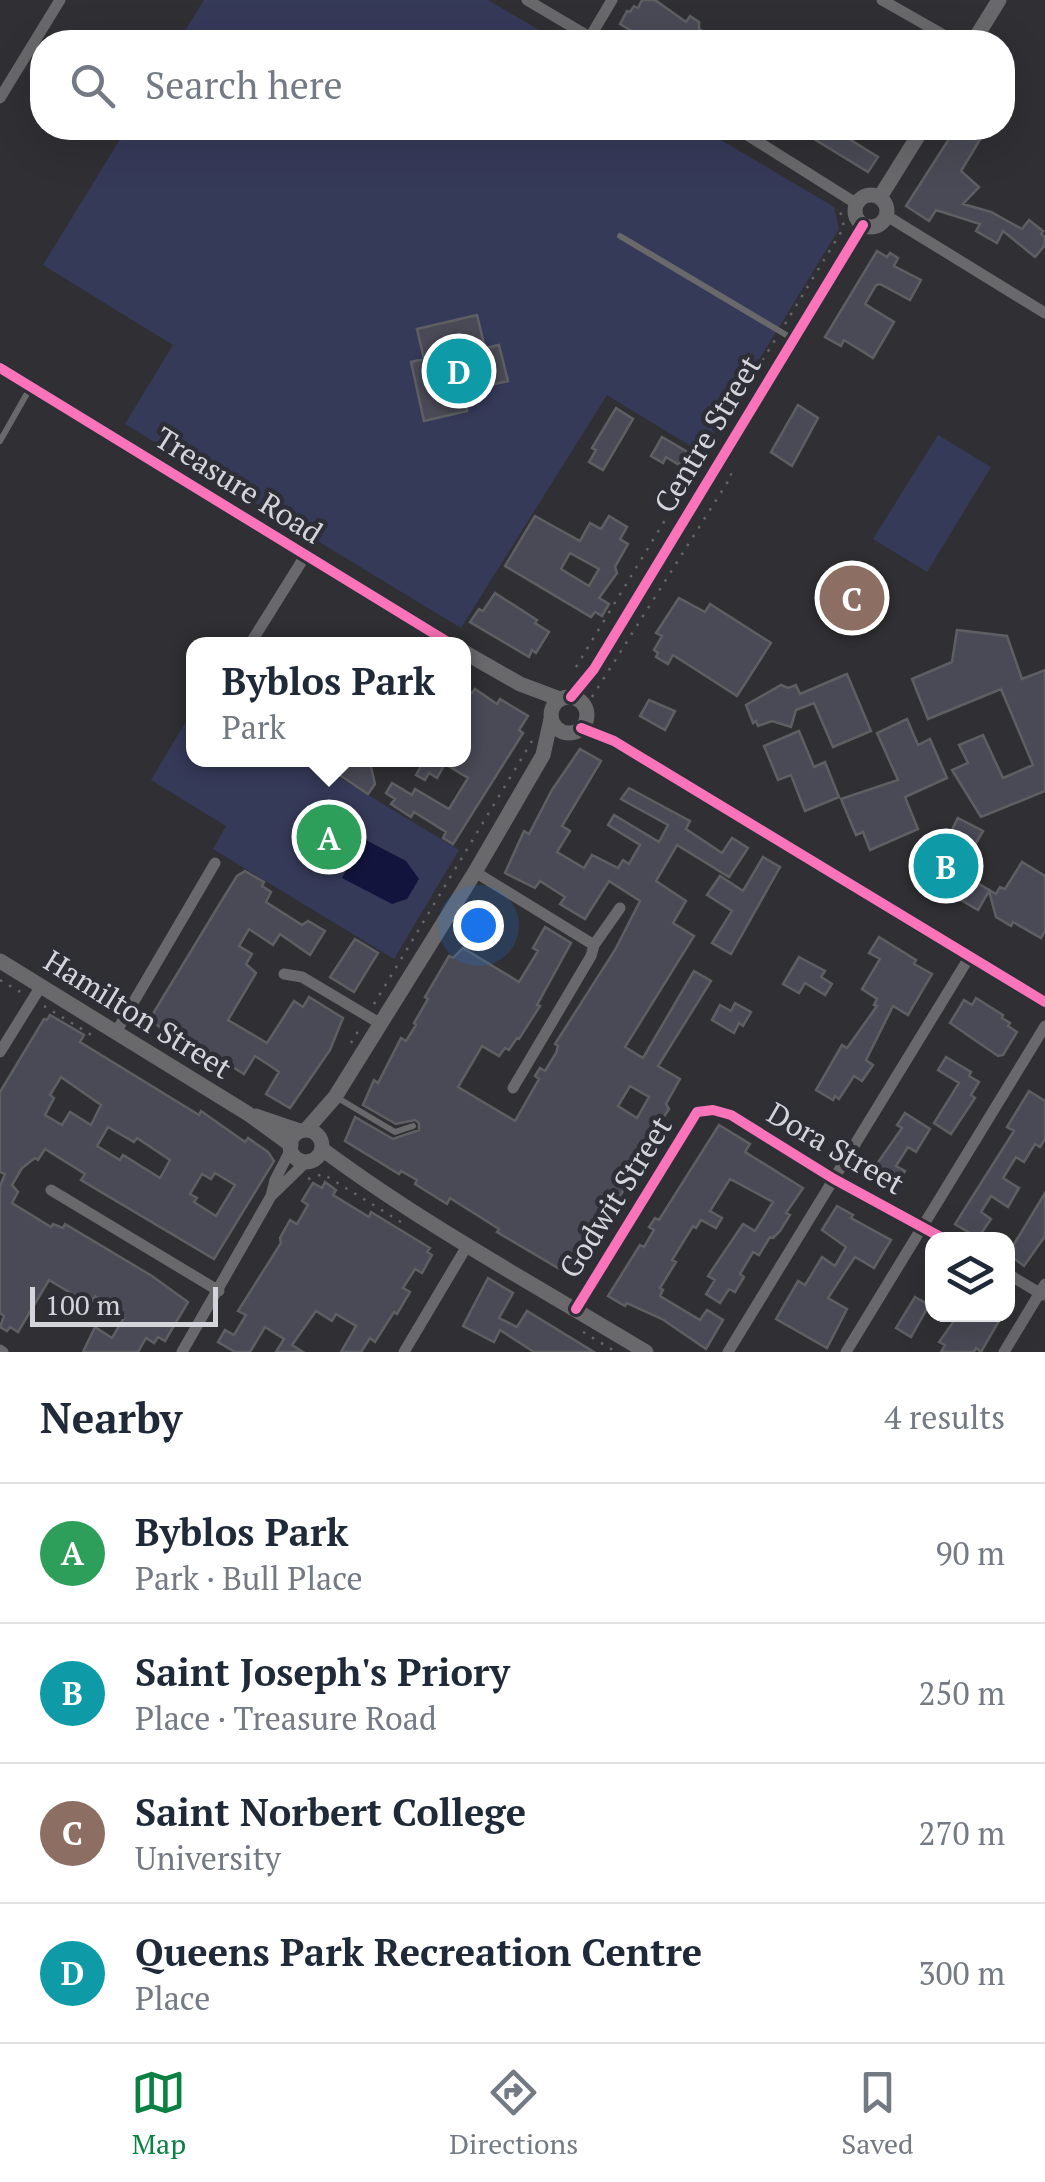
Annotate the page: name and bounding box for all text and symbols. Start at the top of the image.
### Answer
search box [30,30,1015,140]
icon: search [65,58,120,113]
text: Search here [145,60,343,110]
pin: D [426,334,492,408]
street label: Centre Street [644,348,770,520]
street label: Treasure Road [148,418,330,552]
pin: C [820,560,884,636]
popup [186,637,471,767]
text: Byblos Park [222,656,435,706]
text: Park [222,706,286,748]
pin: A [296,800,362,874]
pin: B [914,828,978,904]
your location [453,900,504,951]
street label: Hamilton Street [37,940,239,1088]
street label: Dora Street [760,1093,912,1203]
street label: Godwit Street [549,1109,681,1285]
map controls [925,1232,1015,1322]
button: layers [925,1232,1015,1322]
scale bar [30,1282,218,1326]
text: 100 m [45,1286,121,1323]
text: Nearby [40,1389,182,1445]
text: 4 results [884,1396,1005,1438]
text: Byblos Park [135,1507,349,1557]
text: A [61,1532,84,1574]
text: 90 m [935,1532,1005,1574]
text: Park · Bull Place [135,1557,363,1599]
text: Saint Joseph's Priory [135,1647,510,1697]
text: B [62,1672,83,1714]
text: 250 m [918,1672,1005,1714]
text: Place · Treasure Road [135,1697,437,1739]
text: Saint Norbert College [135,1787,526,1837]
text: C [62,1812,83,1854]
text: 270 m [918,1812,1005,1854]
text: University [135,1837,281,1879]
text: Queens Park Recreation Centre [135,1927,702,1977]
text: D [61,1952,84,1994]
text: 300 m [918,1952,1005,1994]
text: Place [135,1977,210,2019]
tab: Map [131,2065,186,2162]
tab: Directions [449,2065,578,2162]
tab: Saved [841,2065,914,2162]

